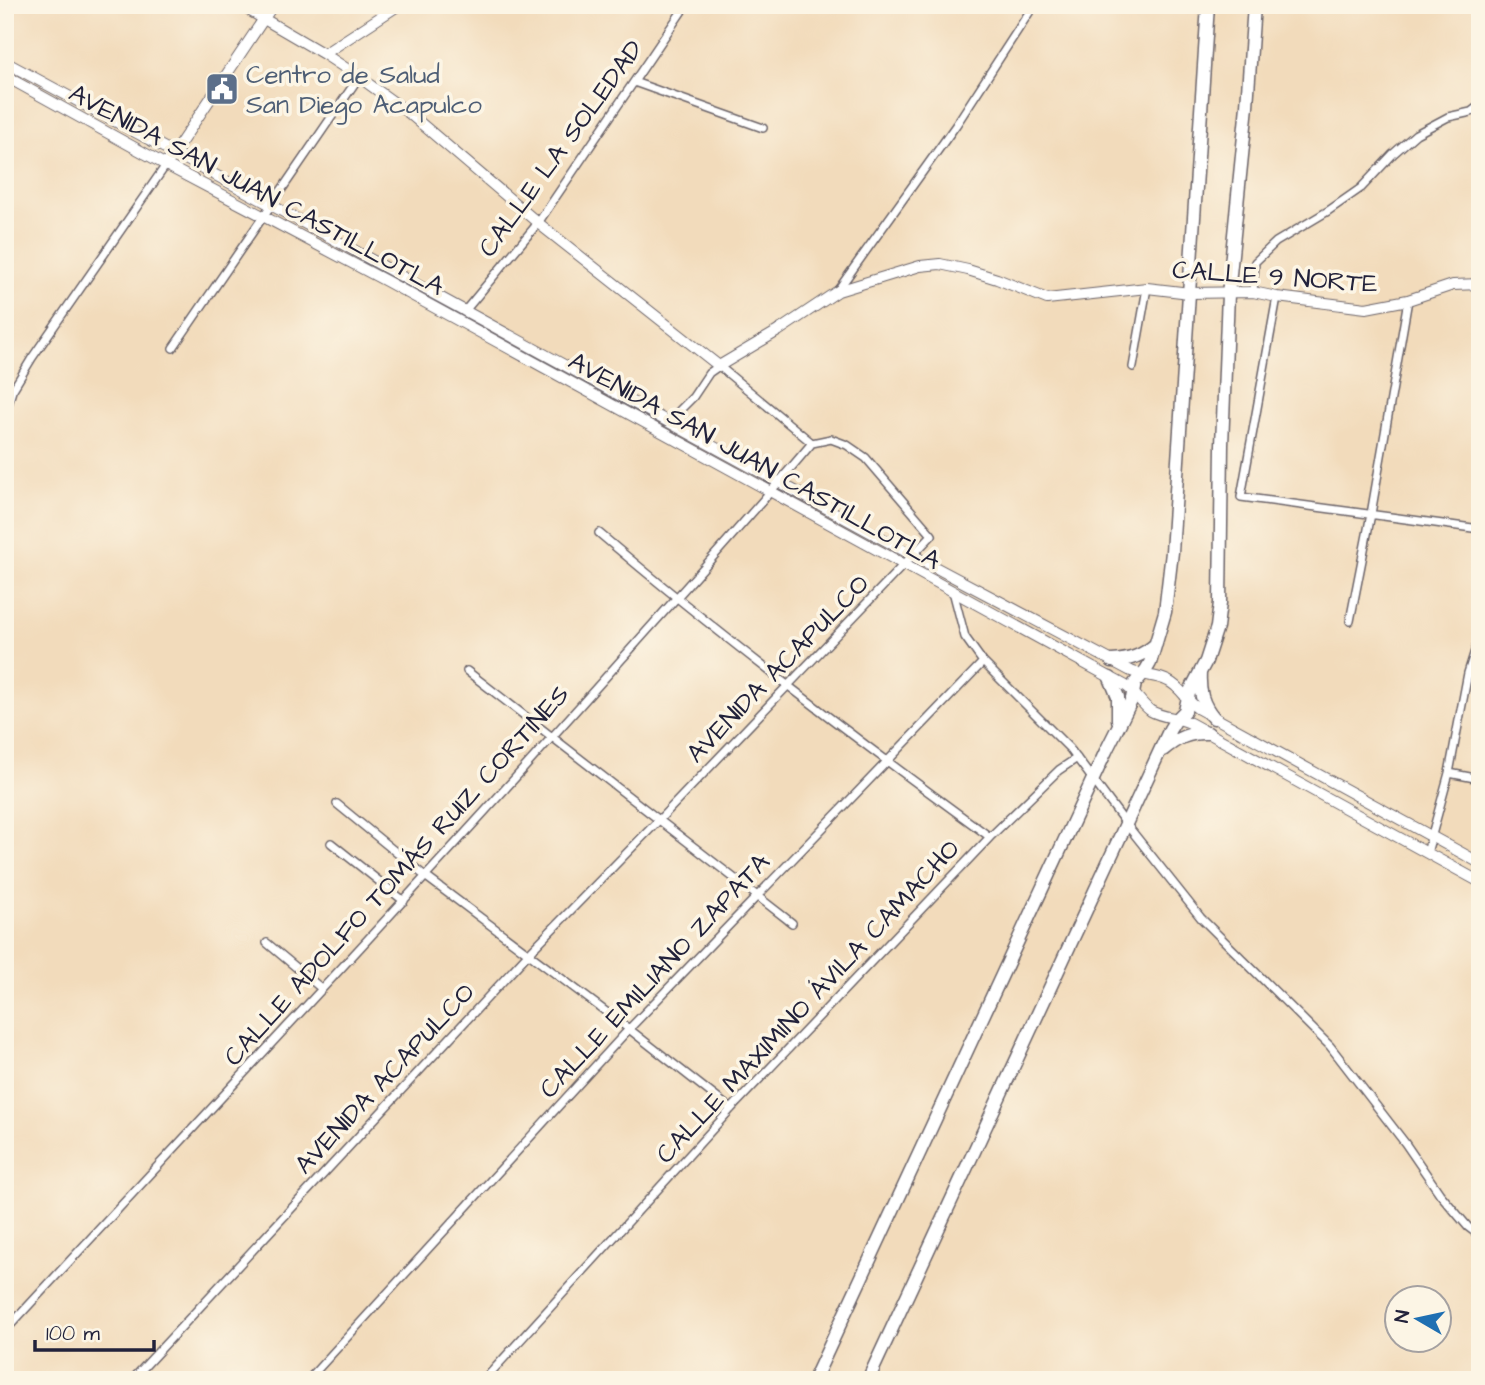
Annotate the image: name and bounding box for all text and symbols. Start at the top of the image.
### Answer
street label: CALLE LA SOLEDAD [470,33,652,264]
place label: Centro de Salud San Diego Acapulco [246,57,482,125]
public building icon: Centro de Salud San Diego Acapulco [203,70,241,108]
street label: AVENIDA SAN JUAN CASTILLOTLA [62,75,451,305]
street label: CALLE 9 NORTE [1171,252,1379,302]
street label: AVENIDA SAN JUAN CASTILLOTLA [562,343,947,579]
street label: AVENIDA ACAPULCO [678,567,877,771]
street label: CALLE ADOLFO TOMÁS RUIZ CORTINES [216,677,578,1074]
street label: CALLE MAXIMINO ÁVILA CAMACHO [648,832,968,1172]
street label: CALLE EMILIANO ZAPATA [531,845,778,1106]
street label: AVENIDA ACAPULCO [287,975,483,1182]
north arrow [1384,1284,1454,1354]
scale bar [35,1308,154,1352]
text: N [1388,1308,1417,1325]
text: 100 m [46,1319,101,1348]

